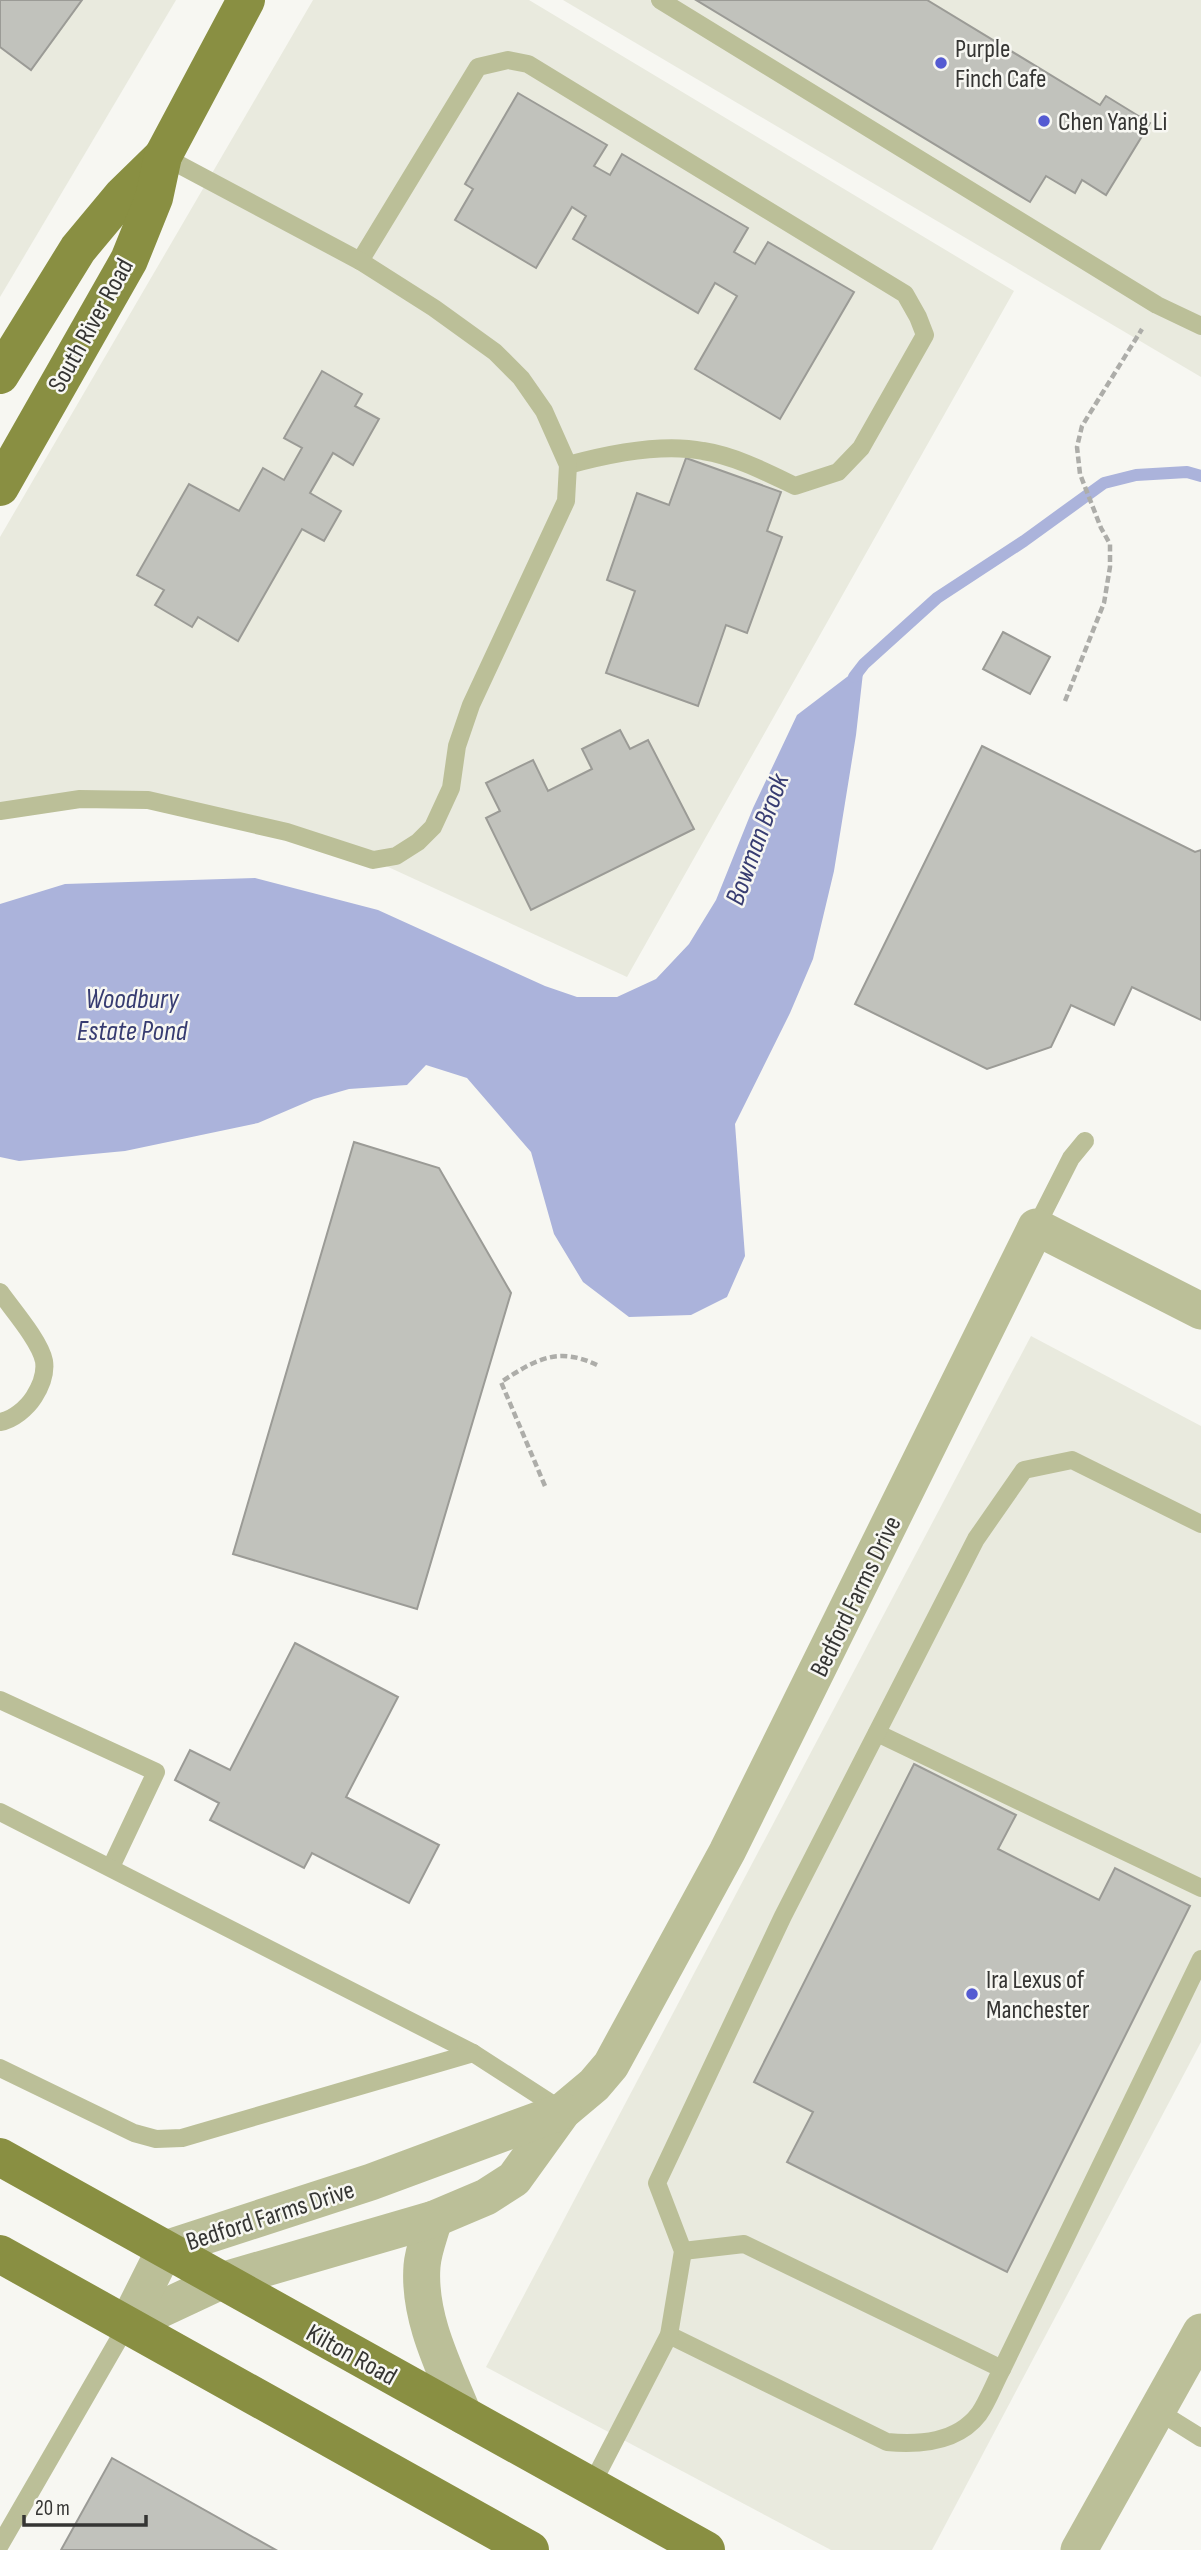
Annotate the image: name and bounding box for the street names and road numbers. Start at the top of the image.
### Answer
street label: South River Road [42,253,141,398]
street label: Bedford Farms Drive [804,1511,909,1682]
street label: Bedford Farms Drive [182,2175,358,2258]
street label: Kilton Road [301,2318,402,2393]

